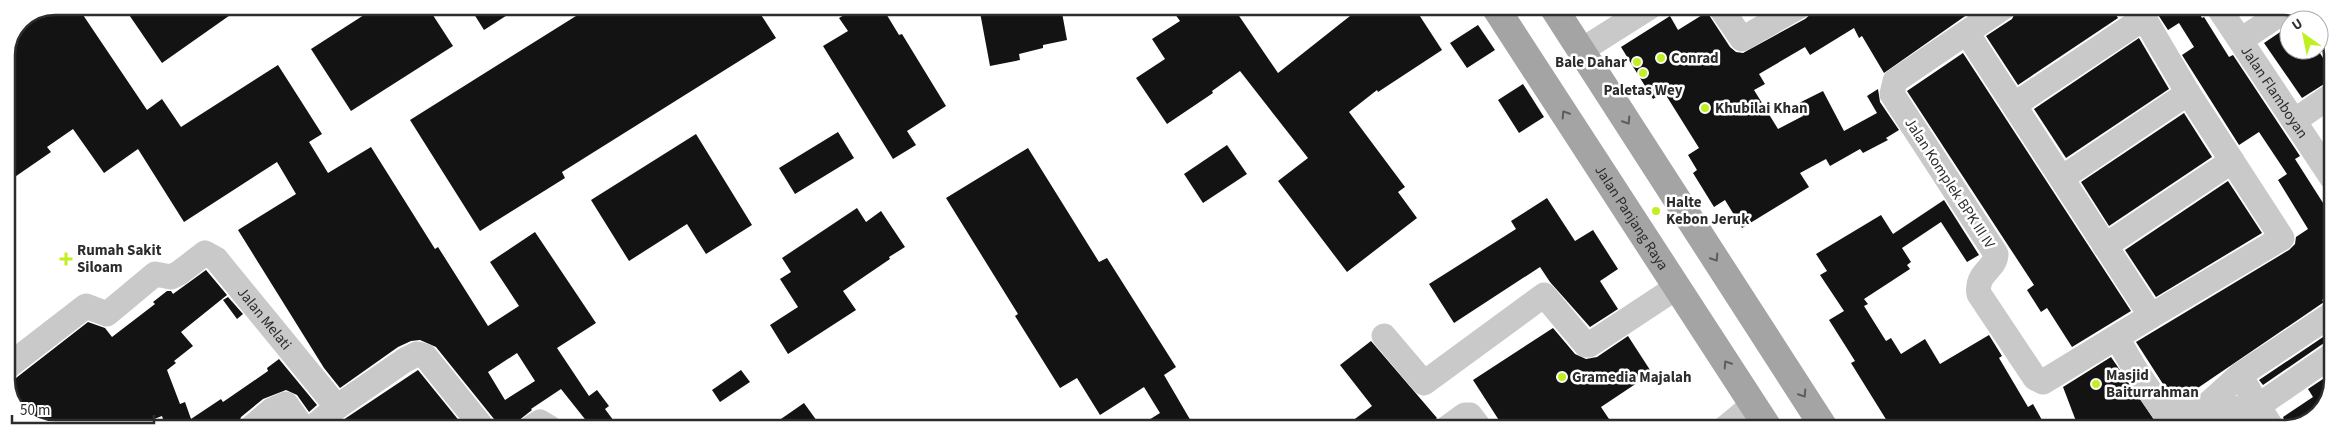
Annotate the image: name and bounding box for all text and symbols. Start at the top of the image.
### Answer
north arrow [2279,10,2329,60]
text: U [2288,14,2307,36]
street label: Jalan Flamboyan [2236,42,2313,143]
place label: Conrad [1671,48,1719,69]
place label: Bale Dahar [1555,52,1627,73]
marker: Conrad [1655,52,1667,64]
marker: Bale Dahar [1631,56,1643,68]
marker: Paletas Wey [1637,67,1649,79]
place label: Paletas Wey [1604,80,1683,101]
place label: Khubilai Khan [1715,98,1808,119]
marker: Khubilai Khan [1699,102,1711,114]
one-way arrow [1561,110,1571,119]
street label: Jalan Komplek BPK III IV [1899,114,2000,253]
one-way arrow [1621,116,1631,125]
street label: Jalan Panjang Raya [1589,161,1673,274]
place label: Halte Kebon Jeruk [1666,192,1750,230]
marker: Halte Kebon Jeruk [1650,205,1662,217]
place label: Rumah Sakit Siloam [77,240,162,278]
marker: Rumah Sakit Siloam [59,252,73,266]
one-way arrow [1709,252,1719,261]
street label: Jalan Melati [232,283,296,355]
one-way arrow [1724,360,1733,370]
place label: Masjid Baiturrahman [2106,365,2199,403]
place label: Gramedia Majalah [1572,367,1691,388]
marker: Gramedia Majalah [1556,371,1568,383]
marker: Masjid Baiturrahman [2090,378,2102,390]
one-way arrow [1797,389,1806,398]
scale bar [12,392,155,424]
text: 50 m [20,400,50,421]

